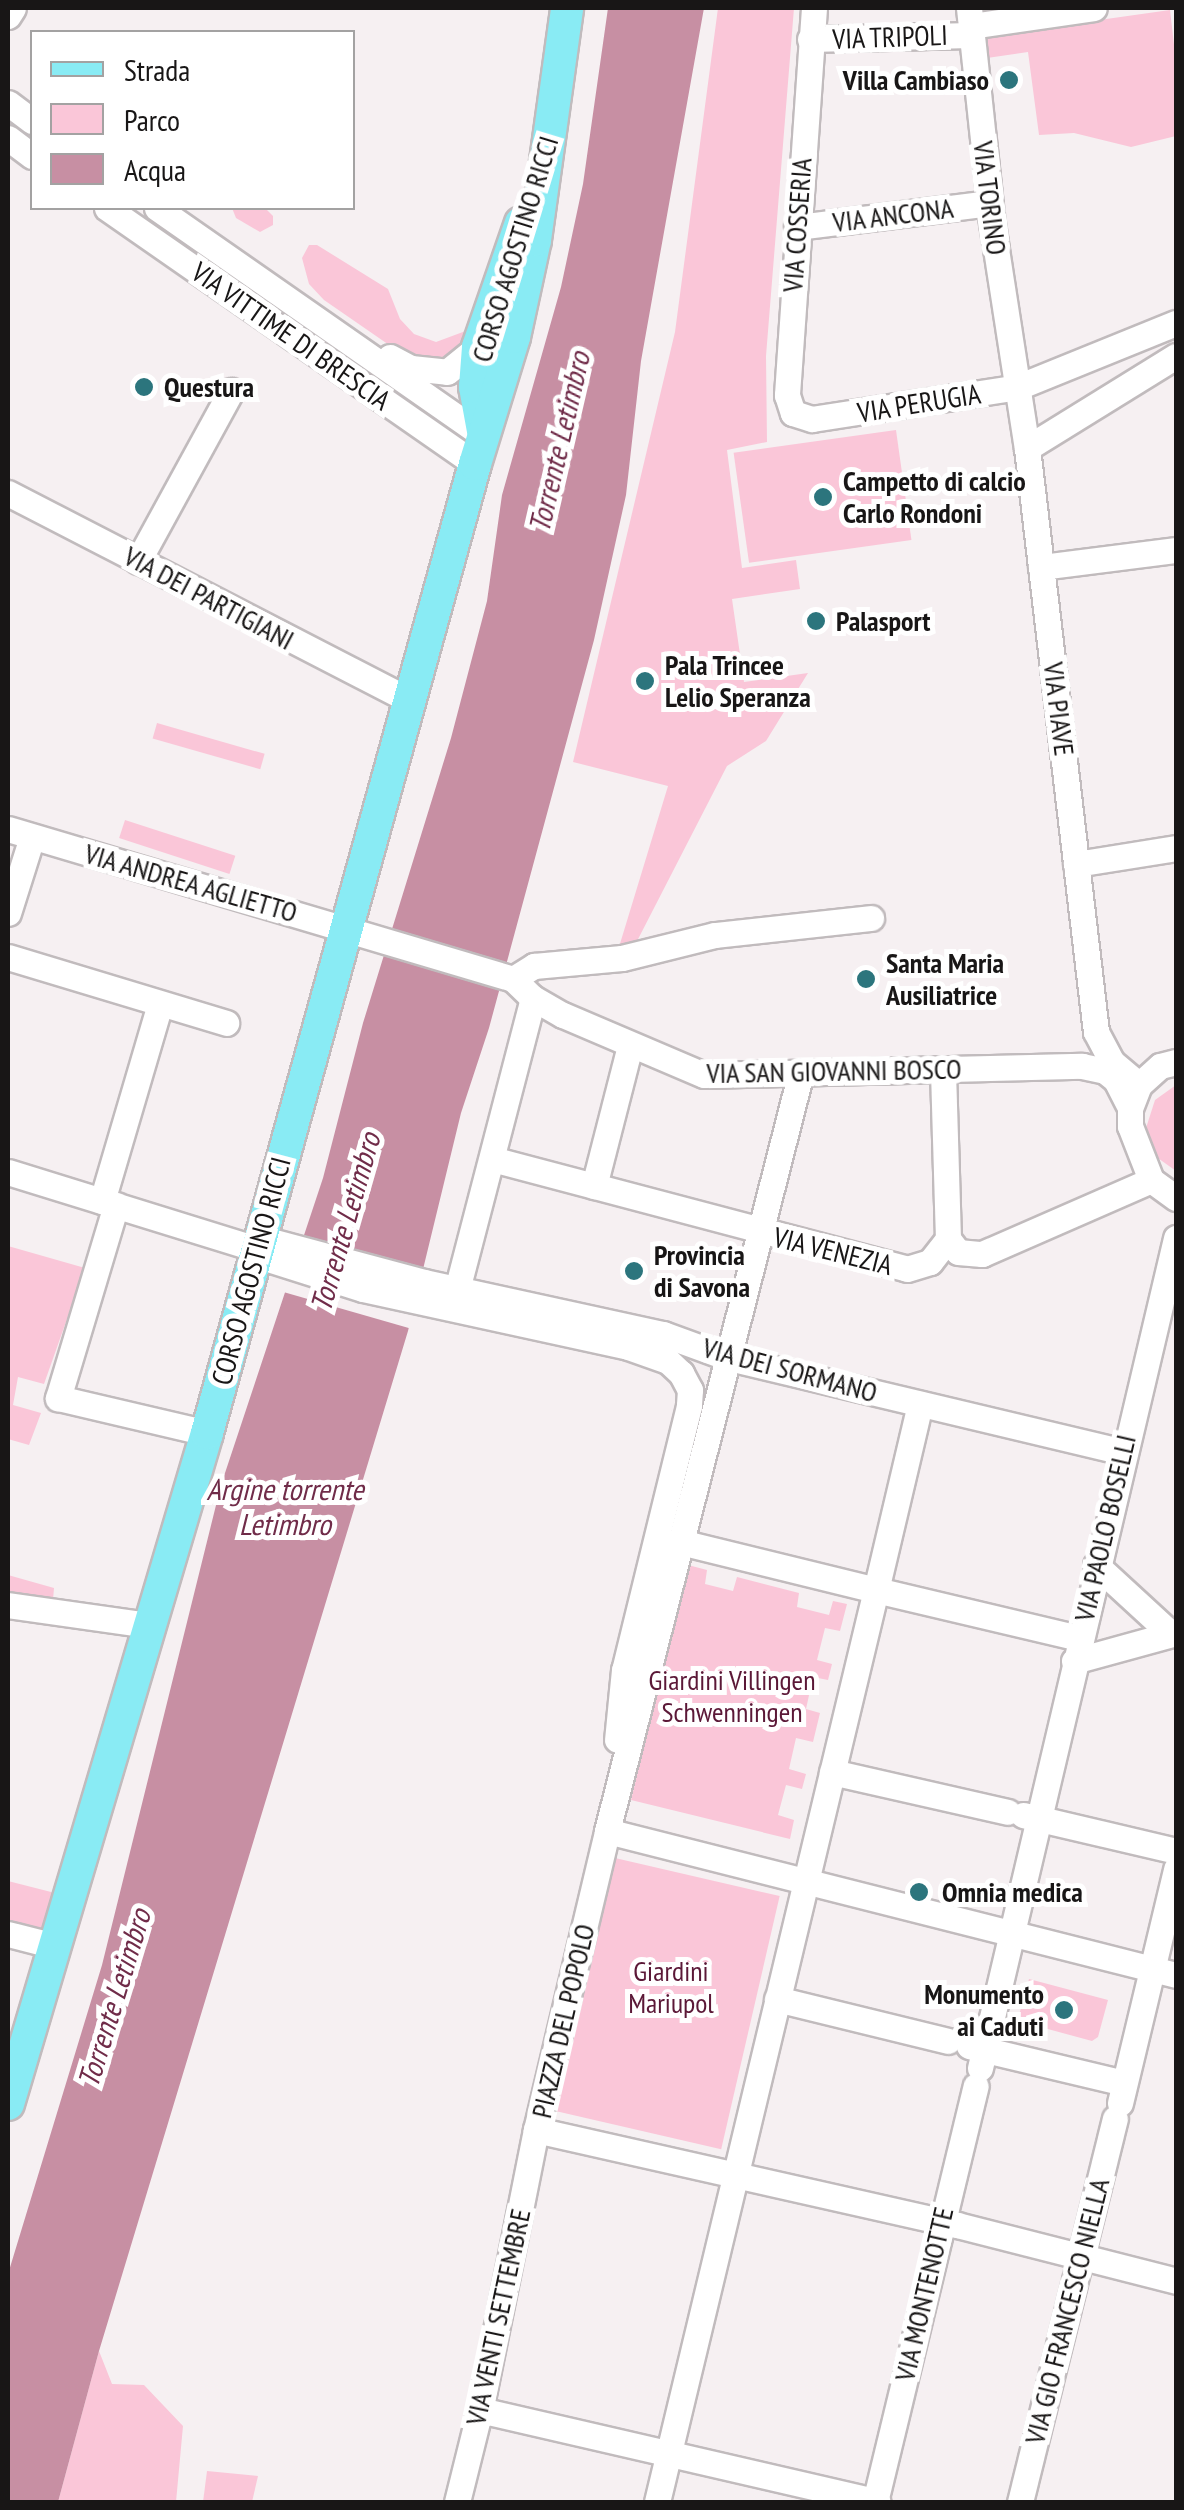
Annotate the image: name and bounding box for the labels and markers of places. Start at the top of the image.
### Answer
place label: Villa Cambiaso [842,63,989,97]
marker: Villa Cambiaso [998,69,1020,91]
place label: Questura [164,370,254,404]
marker: Questura [133,376,155,398]
place label: Campetto di calcio Carlo Rondoni [843,464,1026,530]
marker: Campetto di calcio Carlo Rondoni [812,486,834,508]
place label: Palasport [836,604,930,638]
marker: Palasport [805,610,827,632]
place label: Pala Trincee Lelio Speranza [665,648,811,714]
marker: Pala Trincee Lelio Speranza [634,670,656,692]
place label: Santa Maria Ausiliatrice [886,946,1004,1012]
marker: Santa Maria Ausiliatrice [855,968,877,990]
place label: Provincia di Savona [654,1238,750,1304]
marker: Provincia di Savona [623,1260,645,1282]
place label: Omnia medica [942,1875,1083,1909]
marker: Omnia medica [906,1879,932,1905]
place label: Monumento ai Caduti [924,1977,1044,2043]
marker: Monumento ai Caduti [1053,1999,1075,2021]

